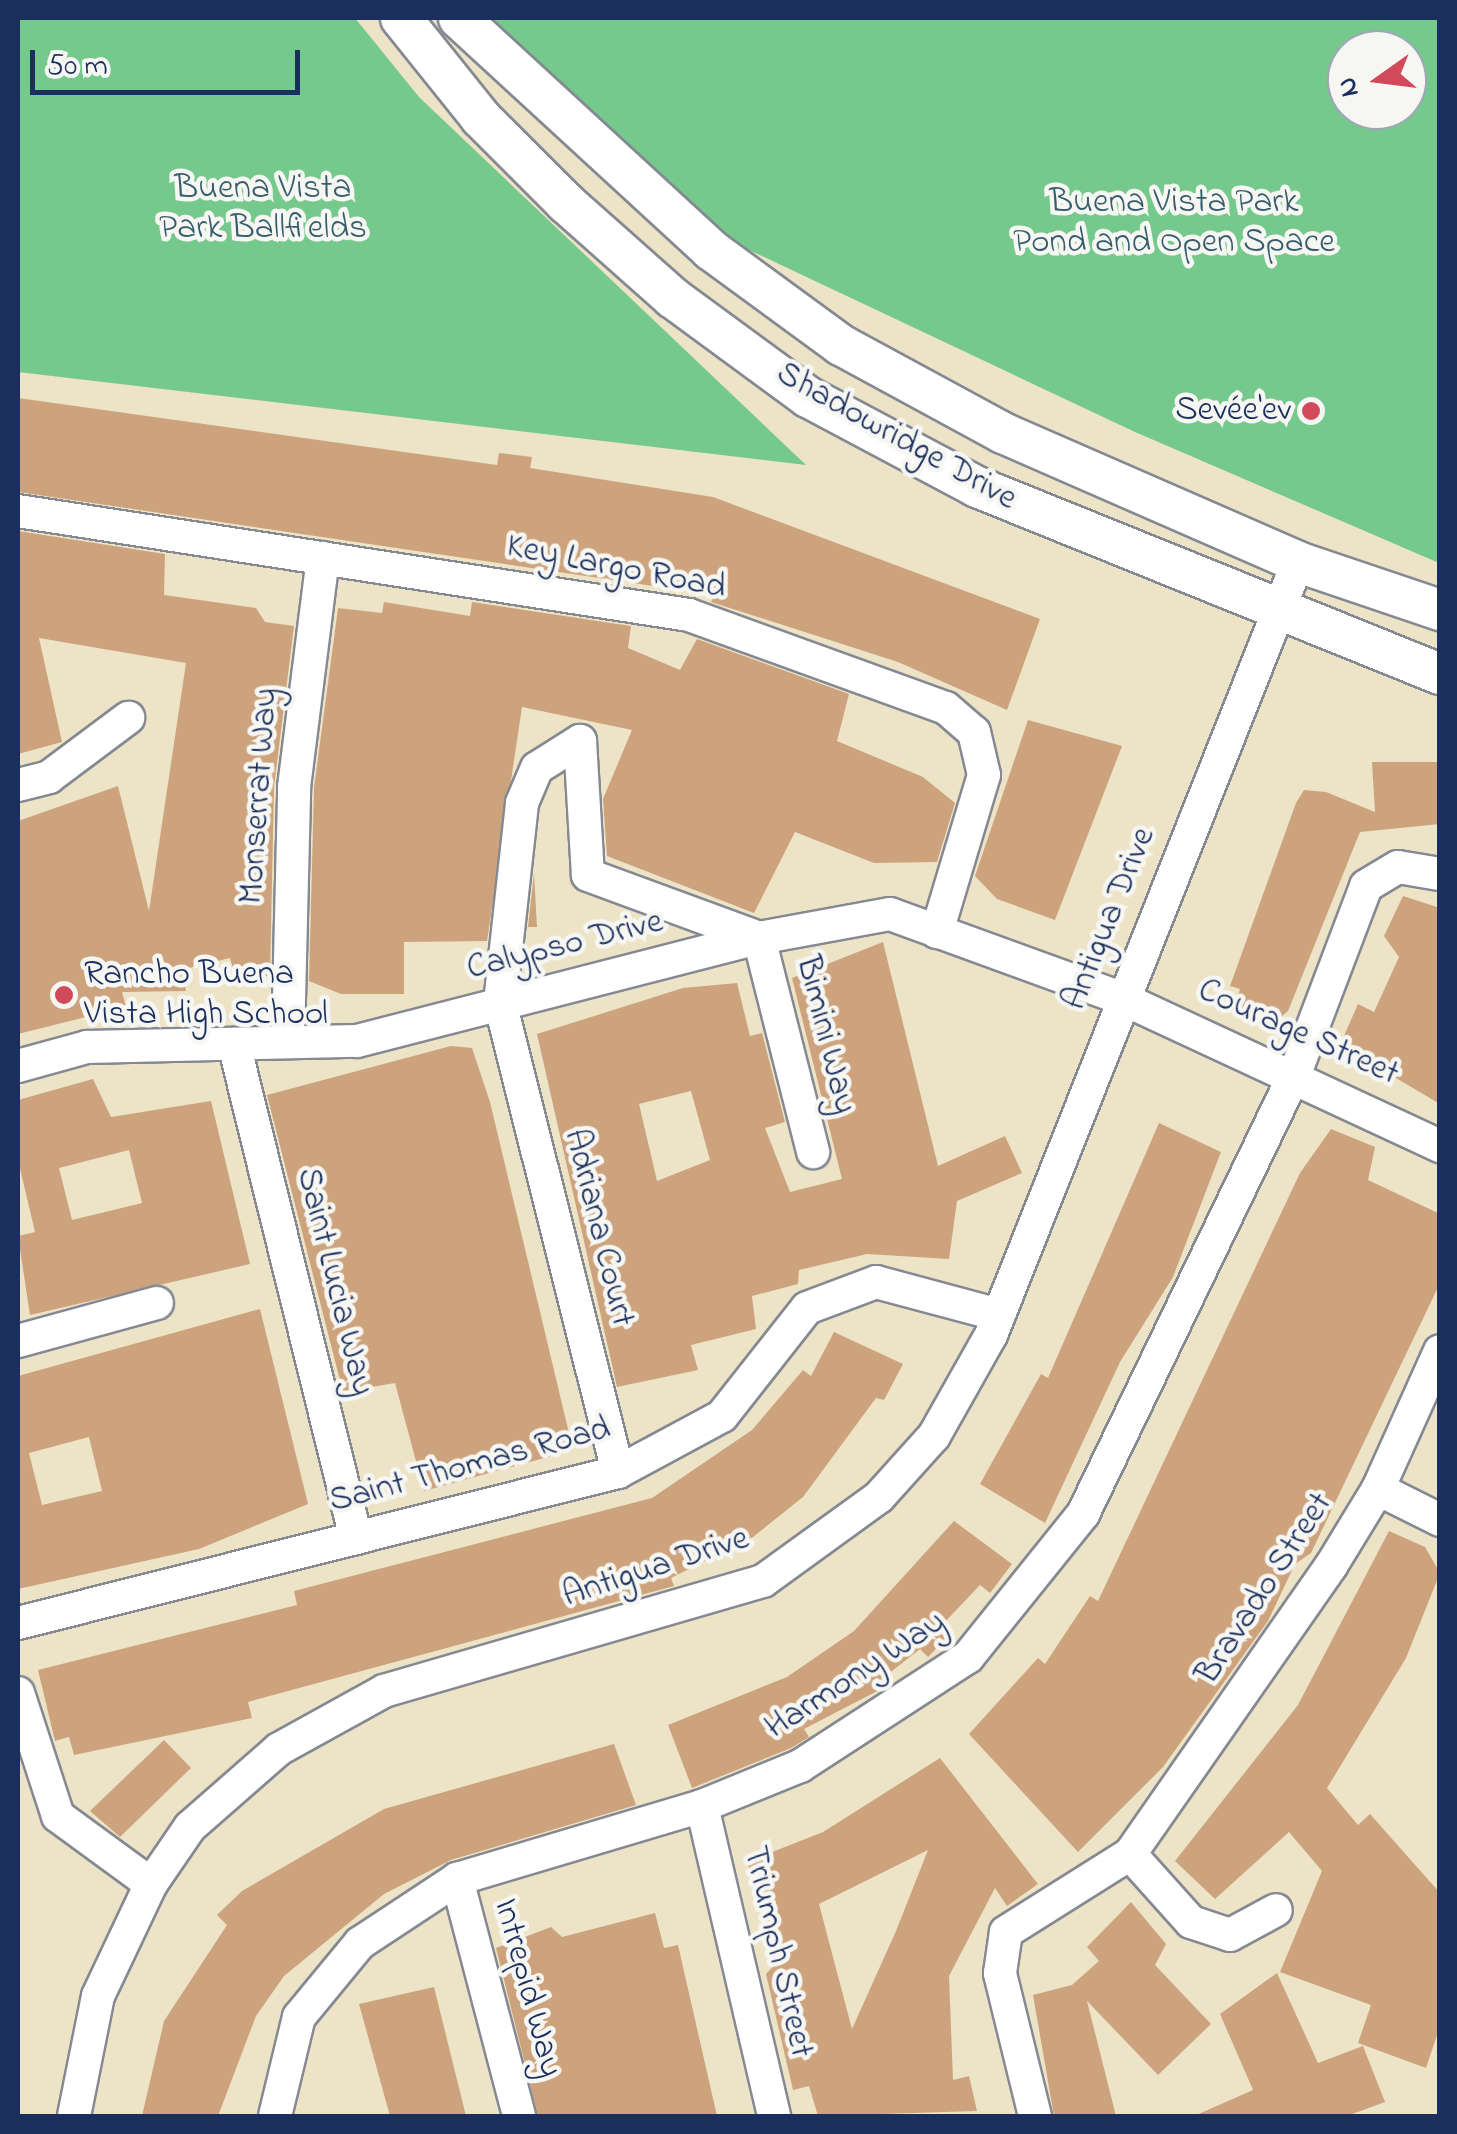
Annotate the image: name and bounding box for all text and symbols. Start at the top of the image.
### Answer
scale bar [35,30,305,92]
north arrow [1327,30,1427,130]
text: 50 m [47,45,108,89]
text: N [1327,73,1372,101]
park label: Buena Vista Park Ballfields [159,168,367,250]
park label: Buena Vista Park Pond and Open Space [1013,182,1335,264]
street label: Shadowridge Drive [768,353,1024,521]
place label: Sevée'ev [1175,390,1291,432]
marker: Sevée'ev [1300,400,1322,422]
street label: Key Largo Road [503,526,729,610]
street label: Monserrat Way [231,686,289,906]
street label: Antigua Drive [1054,822,1166,1016]
street label: Calypso Drive [463,901,667,991]
street label: Bimini Way [785,952,865,1118]
place label: Rancho Buena Vista High School [84,954,328,1036]
street label: Courage Street [1191,970,1405,1096]
marker: Rancho Buena Vista High School [53,984,75,1006]
street label: Adriana Court [553,1125,643,1331]
street label: Saint Lucia Way [285,1164,383,1400]
street label: Saint Thomas Road [325,1408,615,1524]
street label: Bravado Street [1187,1485,1343,1693]
street label: Antigua Drive [558,1518,754,1618]
street label: Harmony Way [758,1602,954,1750]
street label: Triumph Street [732,1842,822,2062]
street label: Intrepid Way [483,1894,571,2082]

